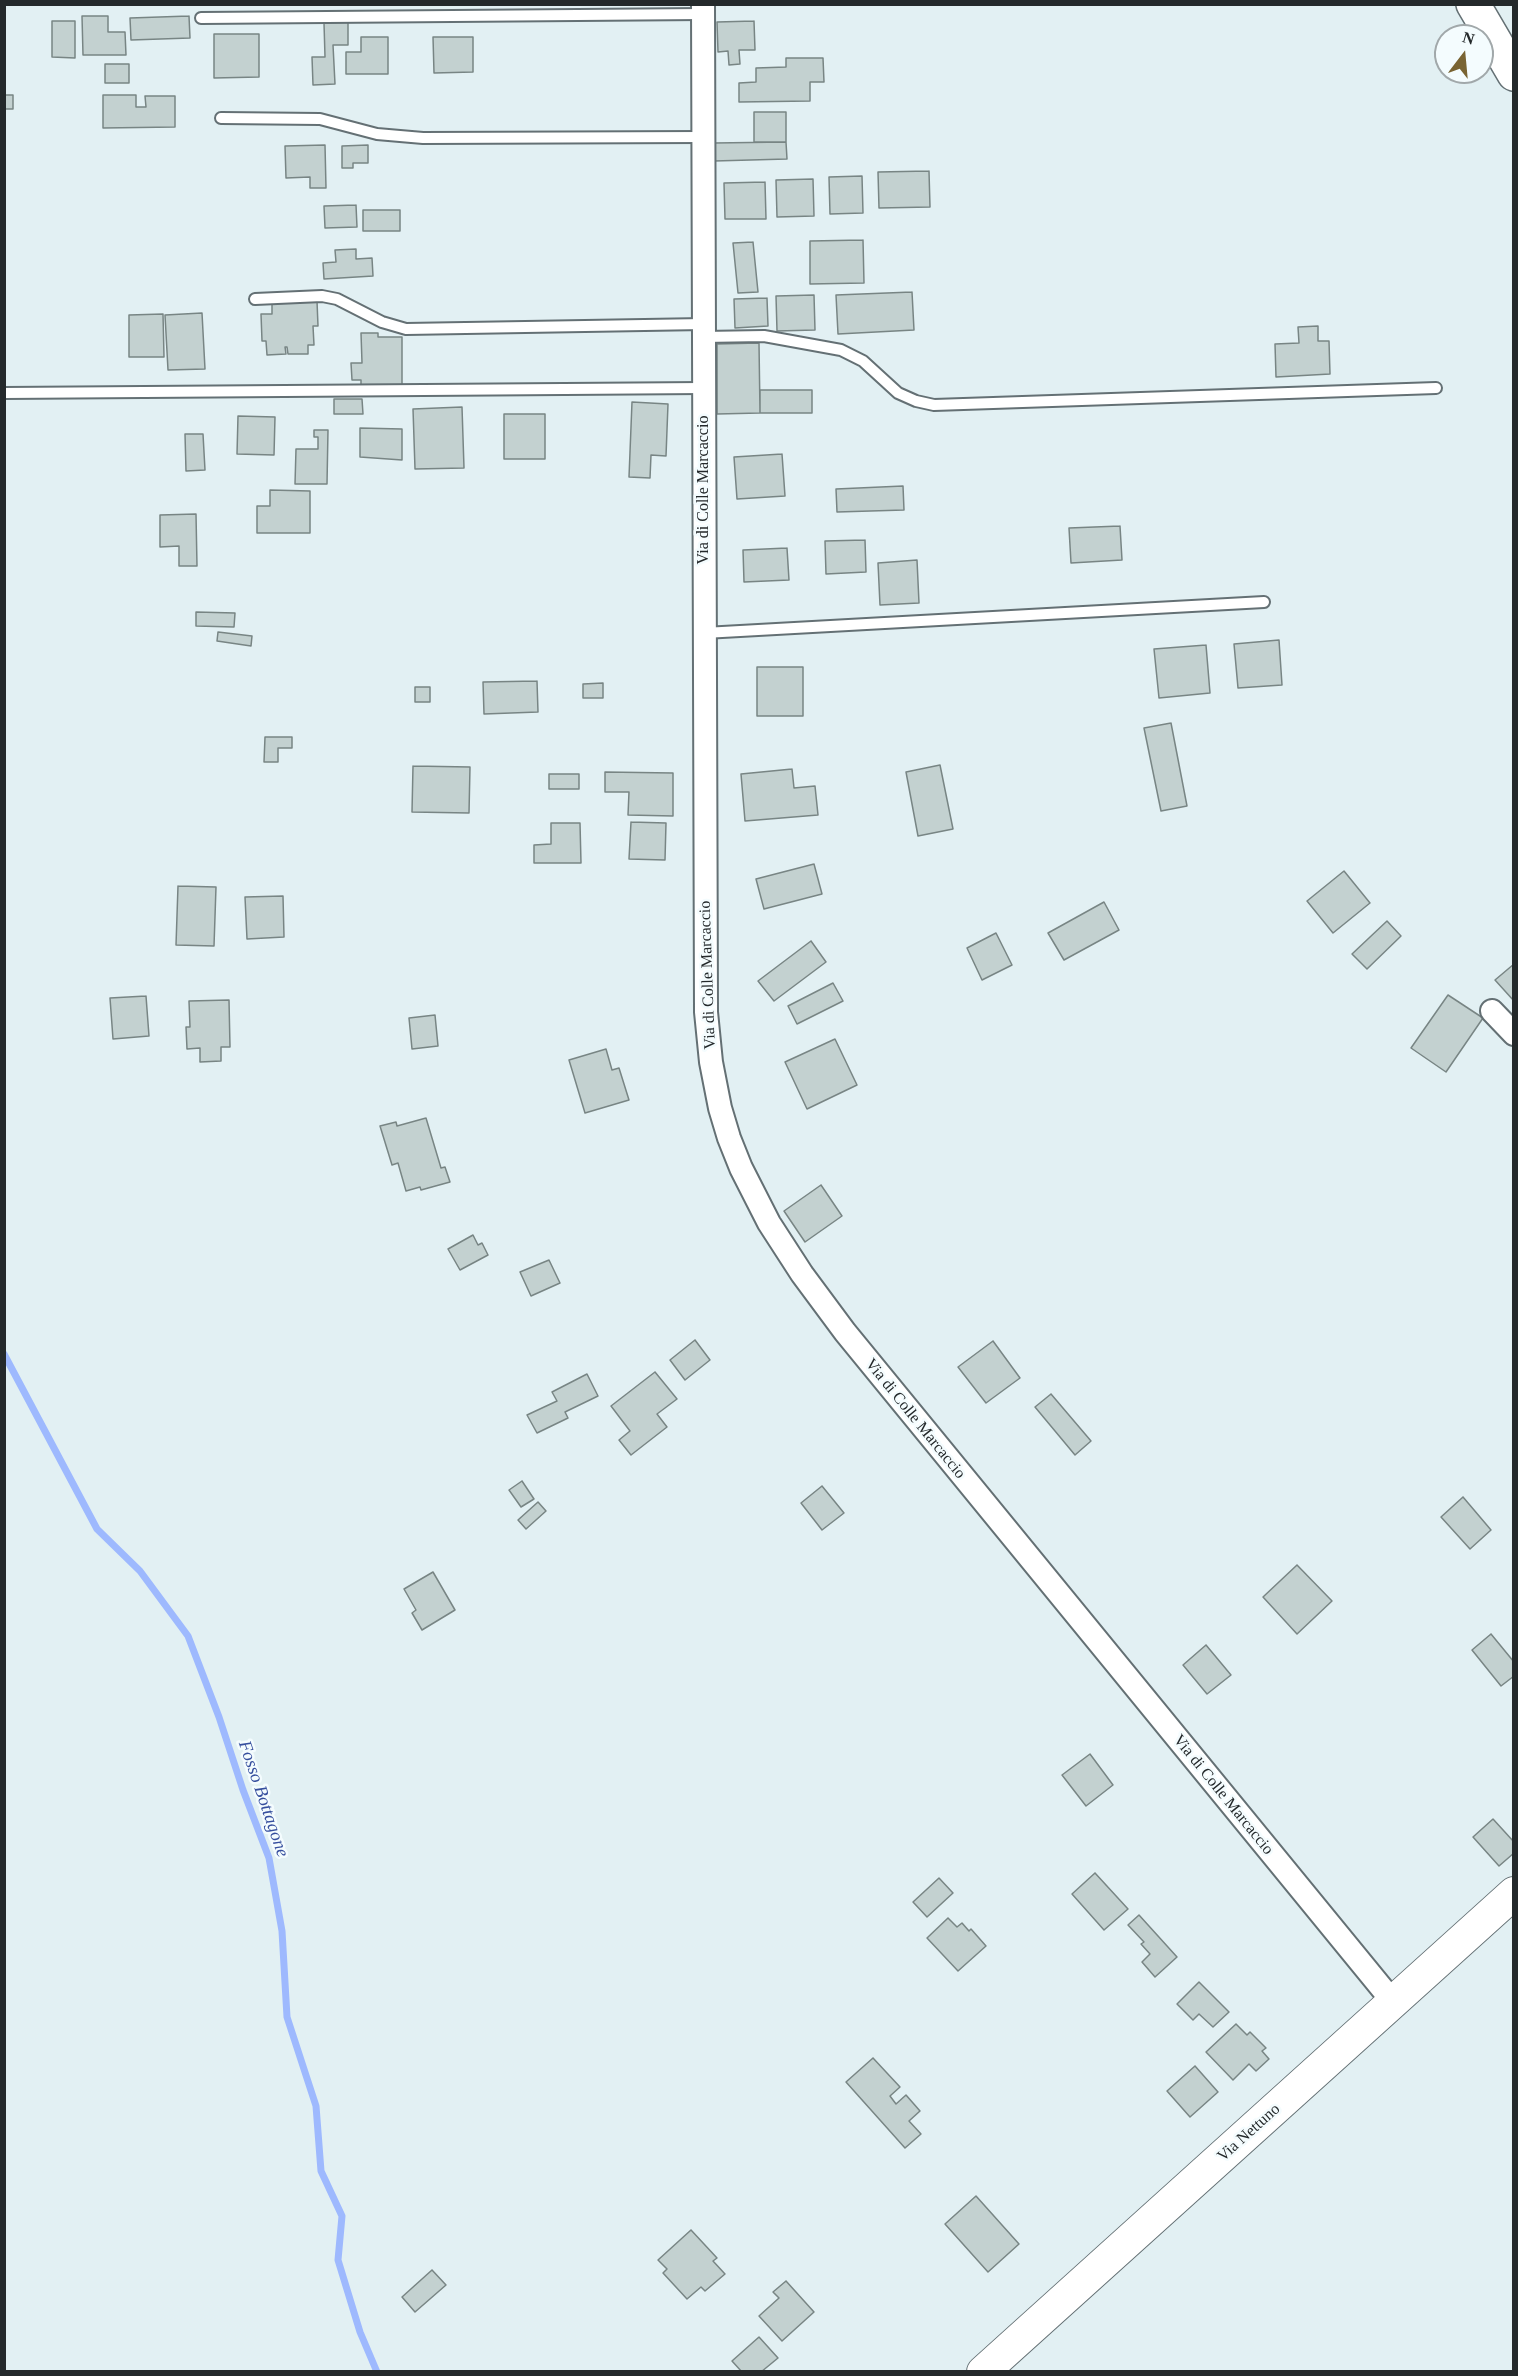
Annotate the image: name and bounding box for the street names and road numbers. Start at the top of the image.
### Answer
street label: Via di Colle Marcaccio [694,416,714,564]
street label: Via di Colle Marcaccio [696,900,720,1050]
street label: Via di Colle Marcaccio [861,1355,969,1483]
street label: Via di Colle Marcaccio [1169,1731,1277,1859]
street label: Via Nettuno [1214,2100,1284,2166]

